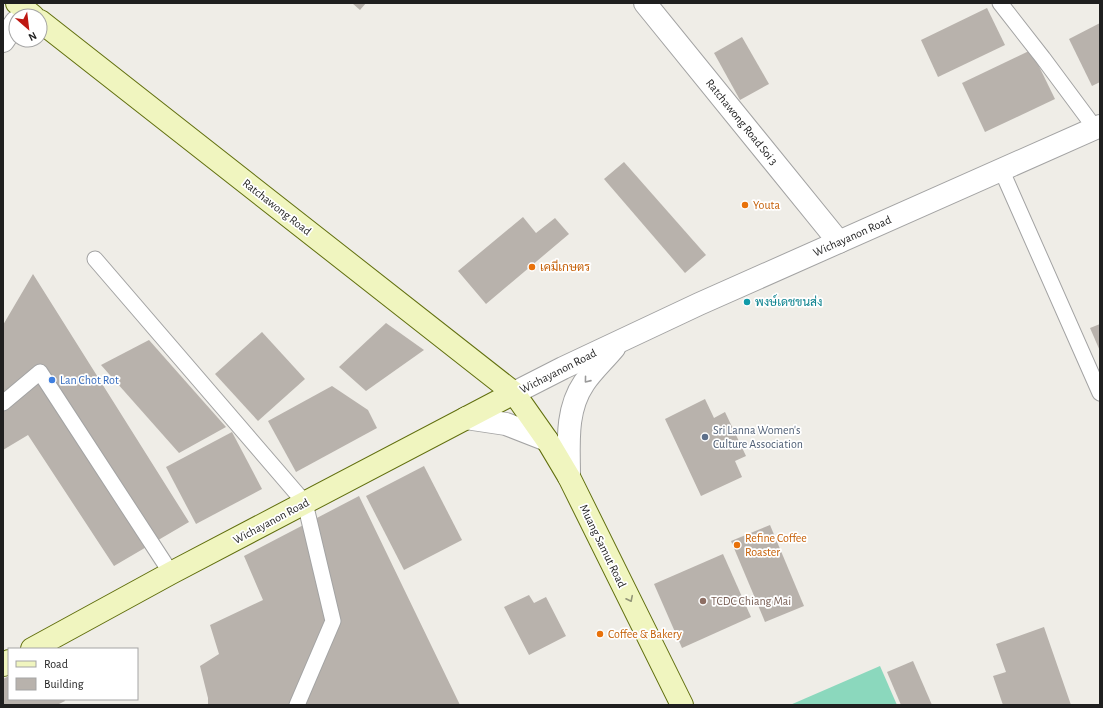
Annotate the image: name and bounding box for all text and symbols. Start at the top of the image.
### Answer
north arrow [8,8,48,48]
text: N [26,30,38,43]
street label: Ratchawong Road Soi 3 [704,77,780,167]
street label: Ratchawong Road [240,177,314,237]
place label: Youta [753,199,780,211]
marker: Youta [740,200,750,210]
street label: Wichayanon Road [811,213,893,260]
place label: เคมีเกษตร [540,259,590,273]
marker: เคมีเกษตร [527,262,537,272]
place label: พงษ์เดชขนส่ง [755,294,823,308]
marker: พงษ์เดชขนส่ง [742,297,752,307]
street label: Wichayanon Road [518,347,599,396]
place label: Lan Chot Rot [60,374,119,386]
marker: Lan Chot Rot [47,375,57,385]
one-way arrow [584,375,591,382]
place label: Sri Lanna Women's Culture Association [713,424,803,450]
marker: Sri Lanna Women's Culture Association [700,432,710,442]
street label: Wichayanon Road [231,496,311,547]
street label: Muang Samut Road [578,502,628,590]
place label: Refine Coffee Roaster [745,532,807,558]
marker: Refine Coffee Roaster [732,540,742,550]
one-way arrow [625,595,633,603]
place label: TCDC Chiang Mai [711,595,791,607]
marker: TCDC Chiang Mai [698,596,708,606]
place label: Coffee & Bakery [608,628,682,641]
marker: Coffee & Bakery [595,629,605,639]
legend [8,648,138,700]
text: Road [44,658,68,670]
text: Building [44,678,84,690]

